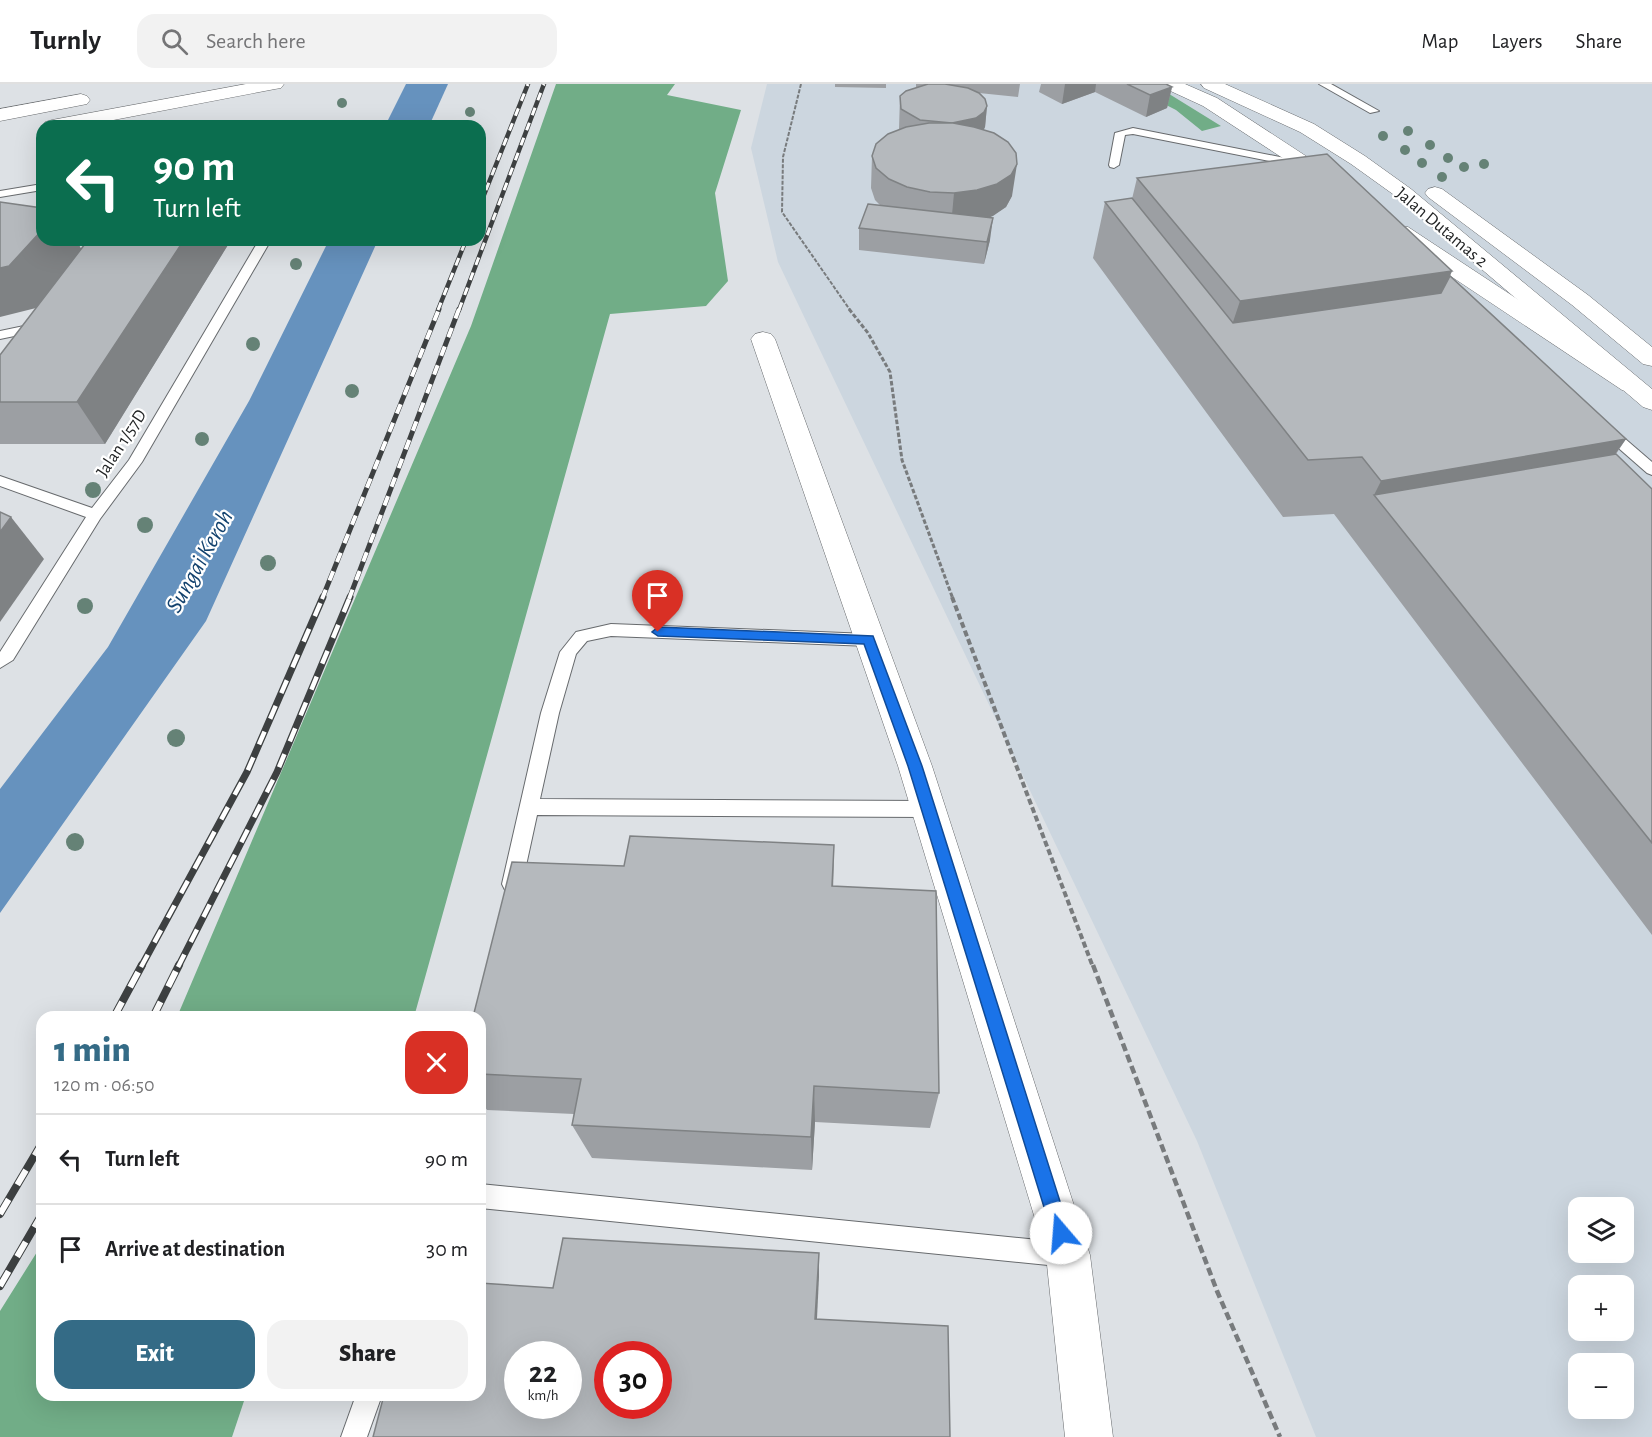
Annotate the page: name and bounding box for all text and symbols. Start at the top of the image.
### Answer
search box [137,14,557,68]
icon: search [158,25,191,58]
text: Turnly [30,27,101,55]
text: Search here [206,30,306,52]
text: Map [1422,31,1458,52]
text: Layers [1491,31,1542,52]
text: Share [1575,31,1622,52]
icon: left [54,144,132,222]
text: 90 m [153,146,235,188]
street label: Jalan Dutamas 2 [1392,184,1491,271]
text: Turn left [153,195,241,222]
street label: Jalan 1/57D [93,407,150,480]
water label: Sungai Keroh [162,506,238,617]
pin [632,570,683,632]
icon: arrive [641,579,674,612]
button: close [405,1031,468,1094]
text: 1 min [54,1032,131,1068]
text: 120 m · 06:50 [54,1075,154,1095]
icon: left [54,1143,87,1176]
text: Turn left [105,1148,179,1170]
text: 90 m [425,1148,468,1170]
map controls [1568,1197,1634,1419]
button: layers [1568,1197,1634,1263]
position arrow [1029,1201,1093,1265]
icon: arrive [54,1233,87,1266]
text: Arrive at destination [105,1238,285,1260]
text: 30 m [426,1238,468,1260]
button: + [1568,1275,1634,1341]
button: Exit [54,1320,255,1389]
button: Share [267,1320,468,1389]
speed limit sign: 30 [594,1341,672,1419]
button: − [1568,1353,1634,1419]
text: 22 [529,1358,557,1388]
text: km/h [528,1388,558,1403]

